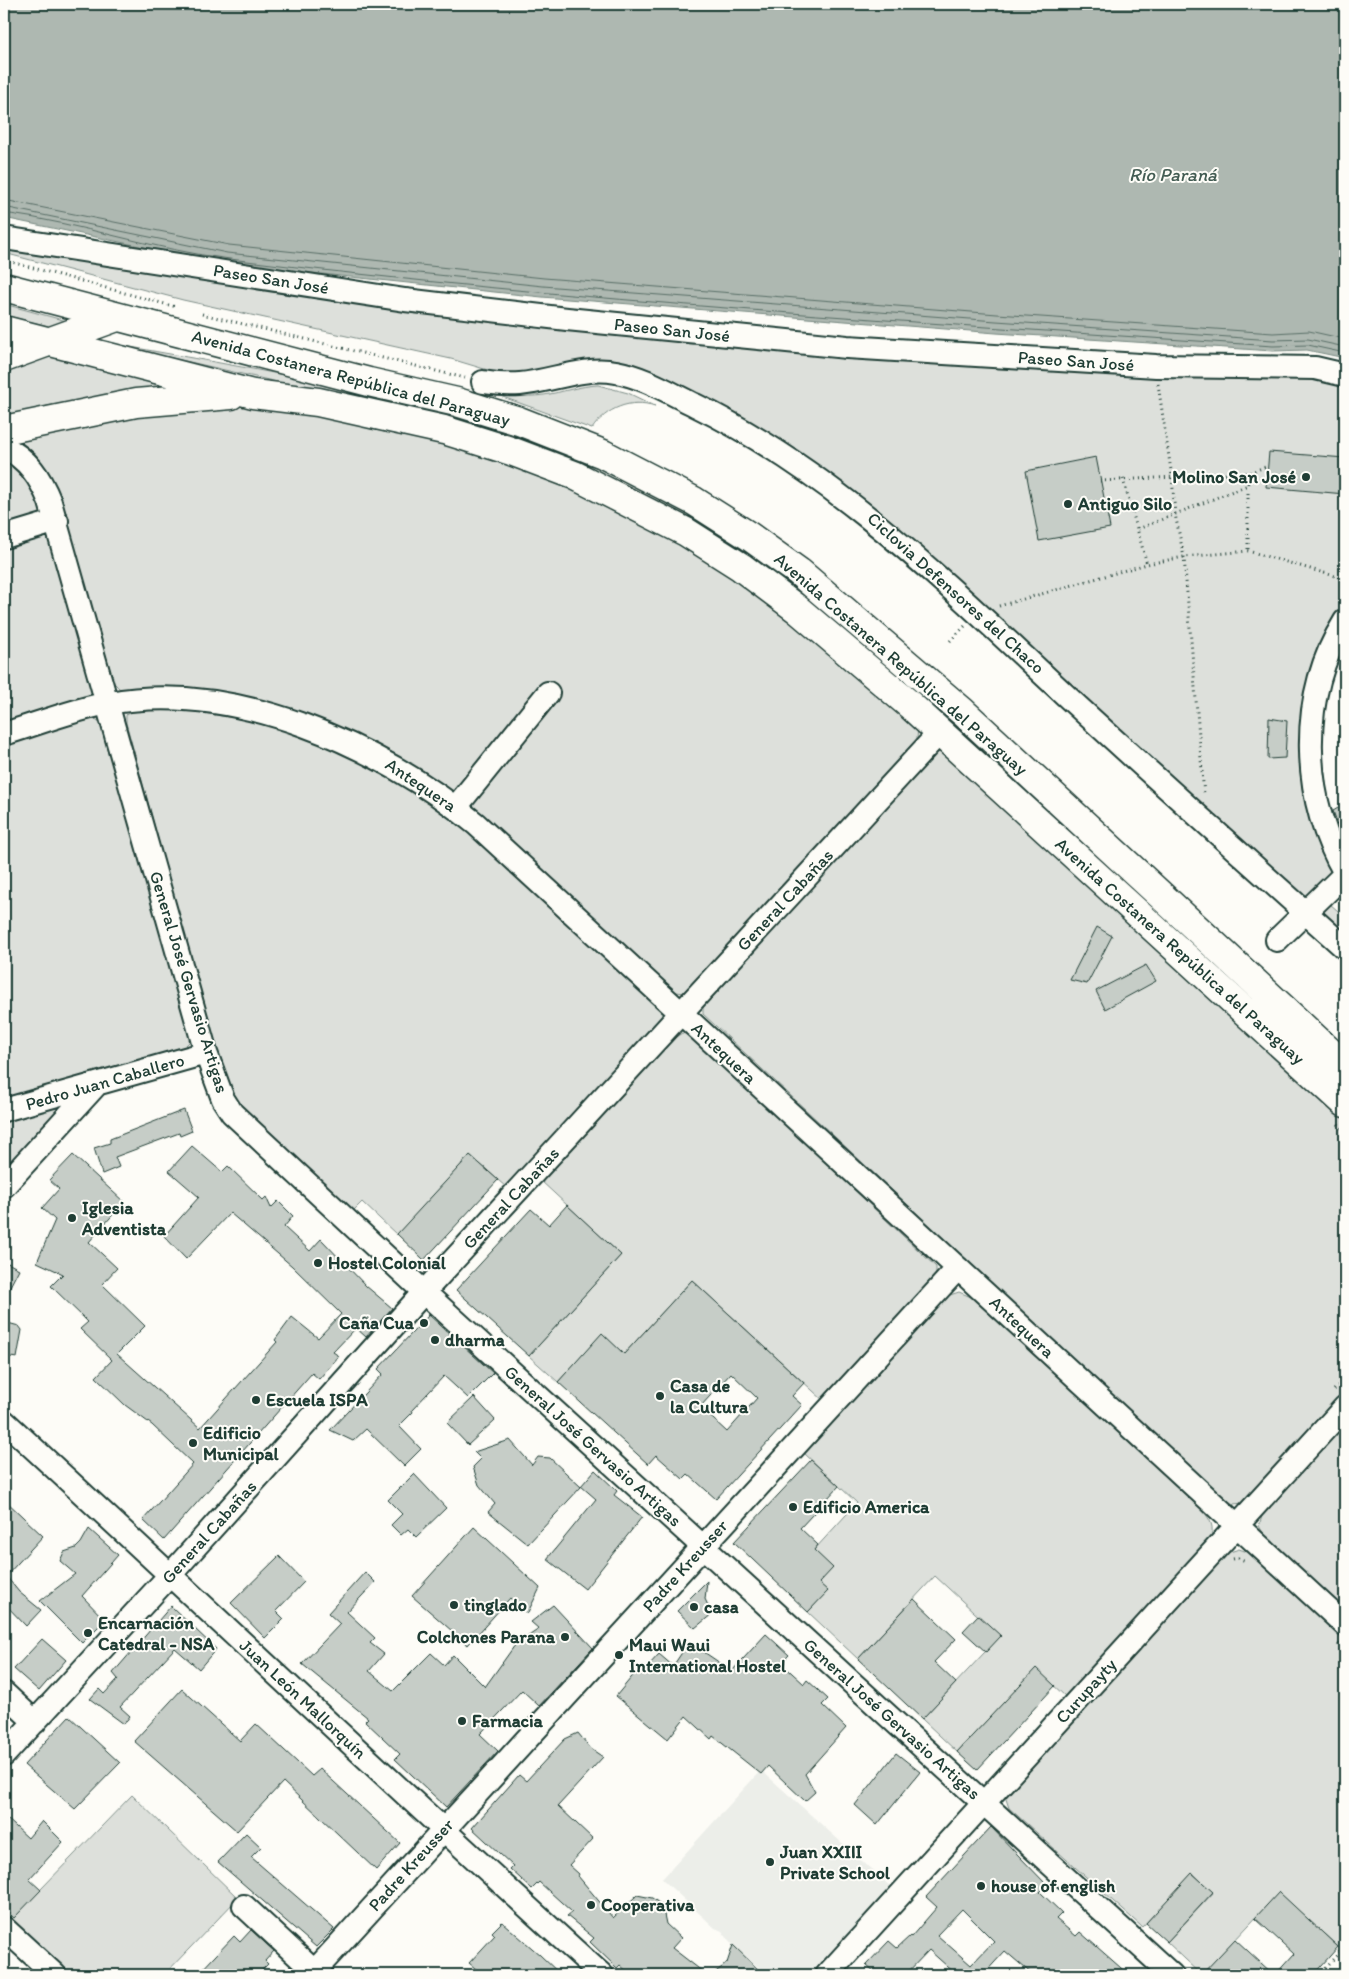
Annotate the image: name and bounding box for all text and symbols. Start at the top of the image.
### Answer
water label: Río Paraná [1129,163,1217,186]
street label: Paseo San José [212,259,330,299]
street label: Paseo San José [613,313,731,347]
street label: Avenida Costanera República del Paraguay [190,325,513,431]
street label: Paseo San José [1017,346,1135,376]
place label: Molino San José [1172,466,1296,488]
marker: Molino San José [1300,471,1312,483]
place label: Antiguo Silo [1077,493,1172,515]
marker: Antiguo Silo [1062,498,1074,510]
street label: Ciclovia Defensores del Chaco [863,507,1049,679]
street label: Avenida Costanera República del Paraguay [770,548,1033,780]
street label: Antequera [381,753,461,817]
street label: Avenida Costanera República del Paraguay [1051,833,1310,1069]
street label: General Cabañas [732,844,838,956]
street label: General José Gervasio Artigas [145,868,233,1096]
street label: Antequera [687,1017,762,1089]
street label: Pedro Juan Caballero [23,1049,187,1115]
street label: General Cabañas [458,1142,564,1254]
place label: Iglesia Adventista [81,1197,167,1240]
marker: Iglesia Adventista [66,1212,78,1224]
place label: Hostel Colonial [328,1252,447,1274]
marker: Hostel Colonial [312,1257,324,1269]
street label: Antequera [985,1291,1060,1363]
place label: Caña Cua [339,1312,415,1334]
marker: Caña Cua [418,1317,430,1329]
place label: dharma [445,1329,505,1351]
marker: dharma [429,1334,441,1346]
street label: General José Gervasio Artigas [500,1361,686,1531]
place label: Casa de la Cultura [670,1375,749,1418]
place label: Escuela ISPA [266,1389,368,1411]
marker: Casa de la Cultura [654,1390,666,1402]
marker: Escuela ISPA [250,1394,262,1406]
place label: Edificio Municipal [203,1422,280,1465]
marker: Edificio Municipal [187,1437,199,1449]
street label: General Cabañas [157,1476,261,1588]
place label: Edificio America [803,1496,930,1518]
marker: Edificio America [787,1501,799,1513]
street label: Padre Kreusser [638,1514,733,1617]
place label: tinglado [464,1594,527,1616]
place label: casa [704,1596,739,1618]
marker: tinglado [448,1599,460,1611]
marker: casa [688,1601,700,1613]
place label: Encarnación Catedral - NSA [98,1612,215,1655]
place label: Colchones Parana [417,1626,556,1648]
marker: Encarnación Catedral - NSA [82,1627,94,1639]
marker: Colchones Parana [559,1631,571,1643]
street label: Juan León Mallorquín [235,1634,371,1764]
place label: Maui Waui International Hostel [629,1634,787,1677]
street label: General José Gervasio Artigas [799,1634,985,1804]
marker: Maui Waui International Hostel [613,1649,625,1661]
street label: Curupayty [1051,1653,1121,1728]
place label: Farmacia [472,1710,544,1732]
marker: Farmacia [456,1715,468,1727]
street label: Padre Kreusser [364,1813,459,1916]
place label: Juan XXIII Private School [779,1841,891,1884]
marker: Juan XXIII Private School [764,1856,776,1868]
place label: house of english [991,1875,1116,1897]
marker: house of english [975,1880,987,1892]
place label: Cooperativa [601,1894,695,1916]
marker: Cooperativa [585,1899,597,1911]

